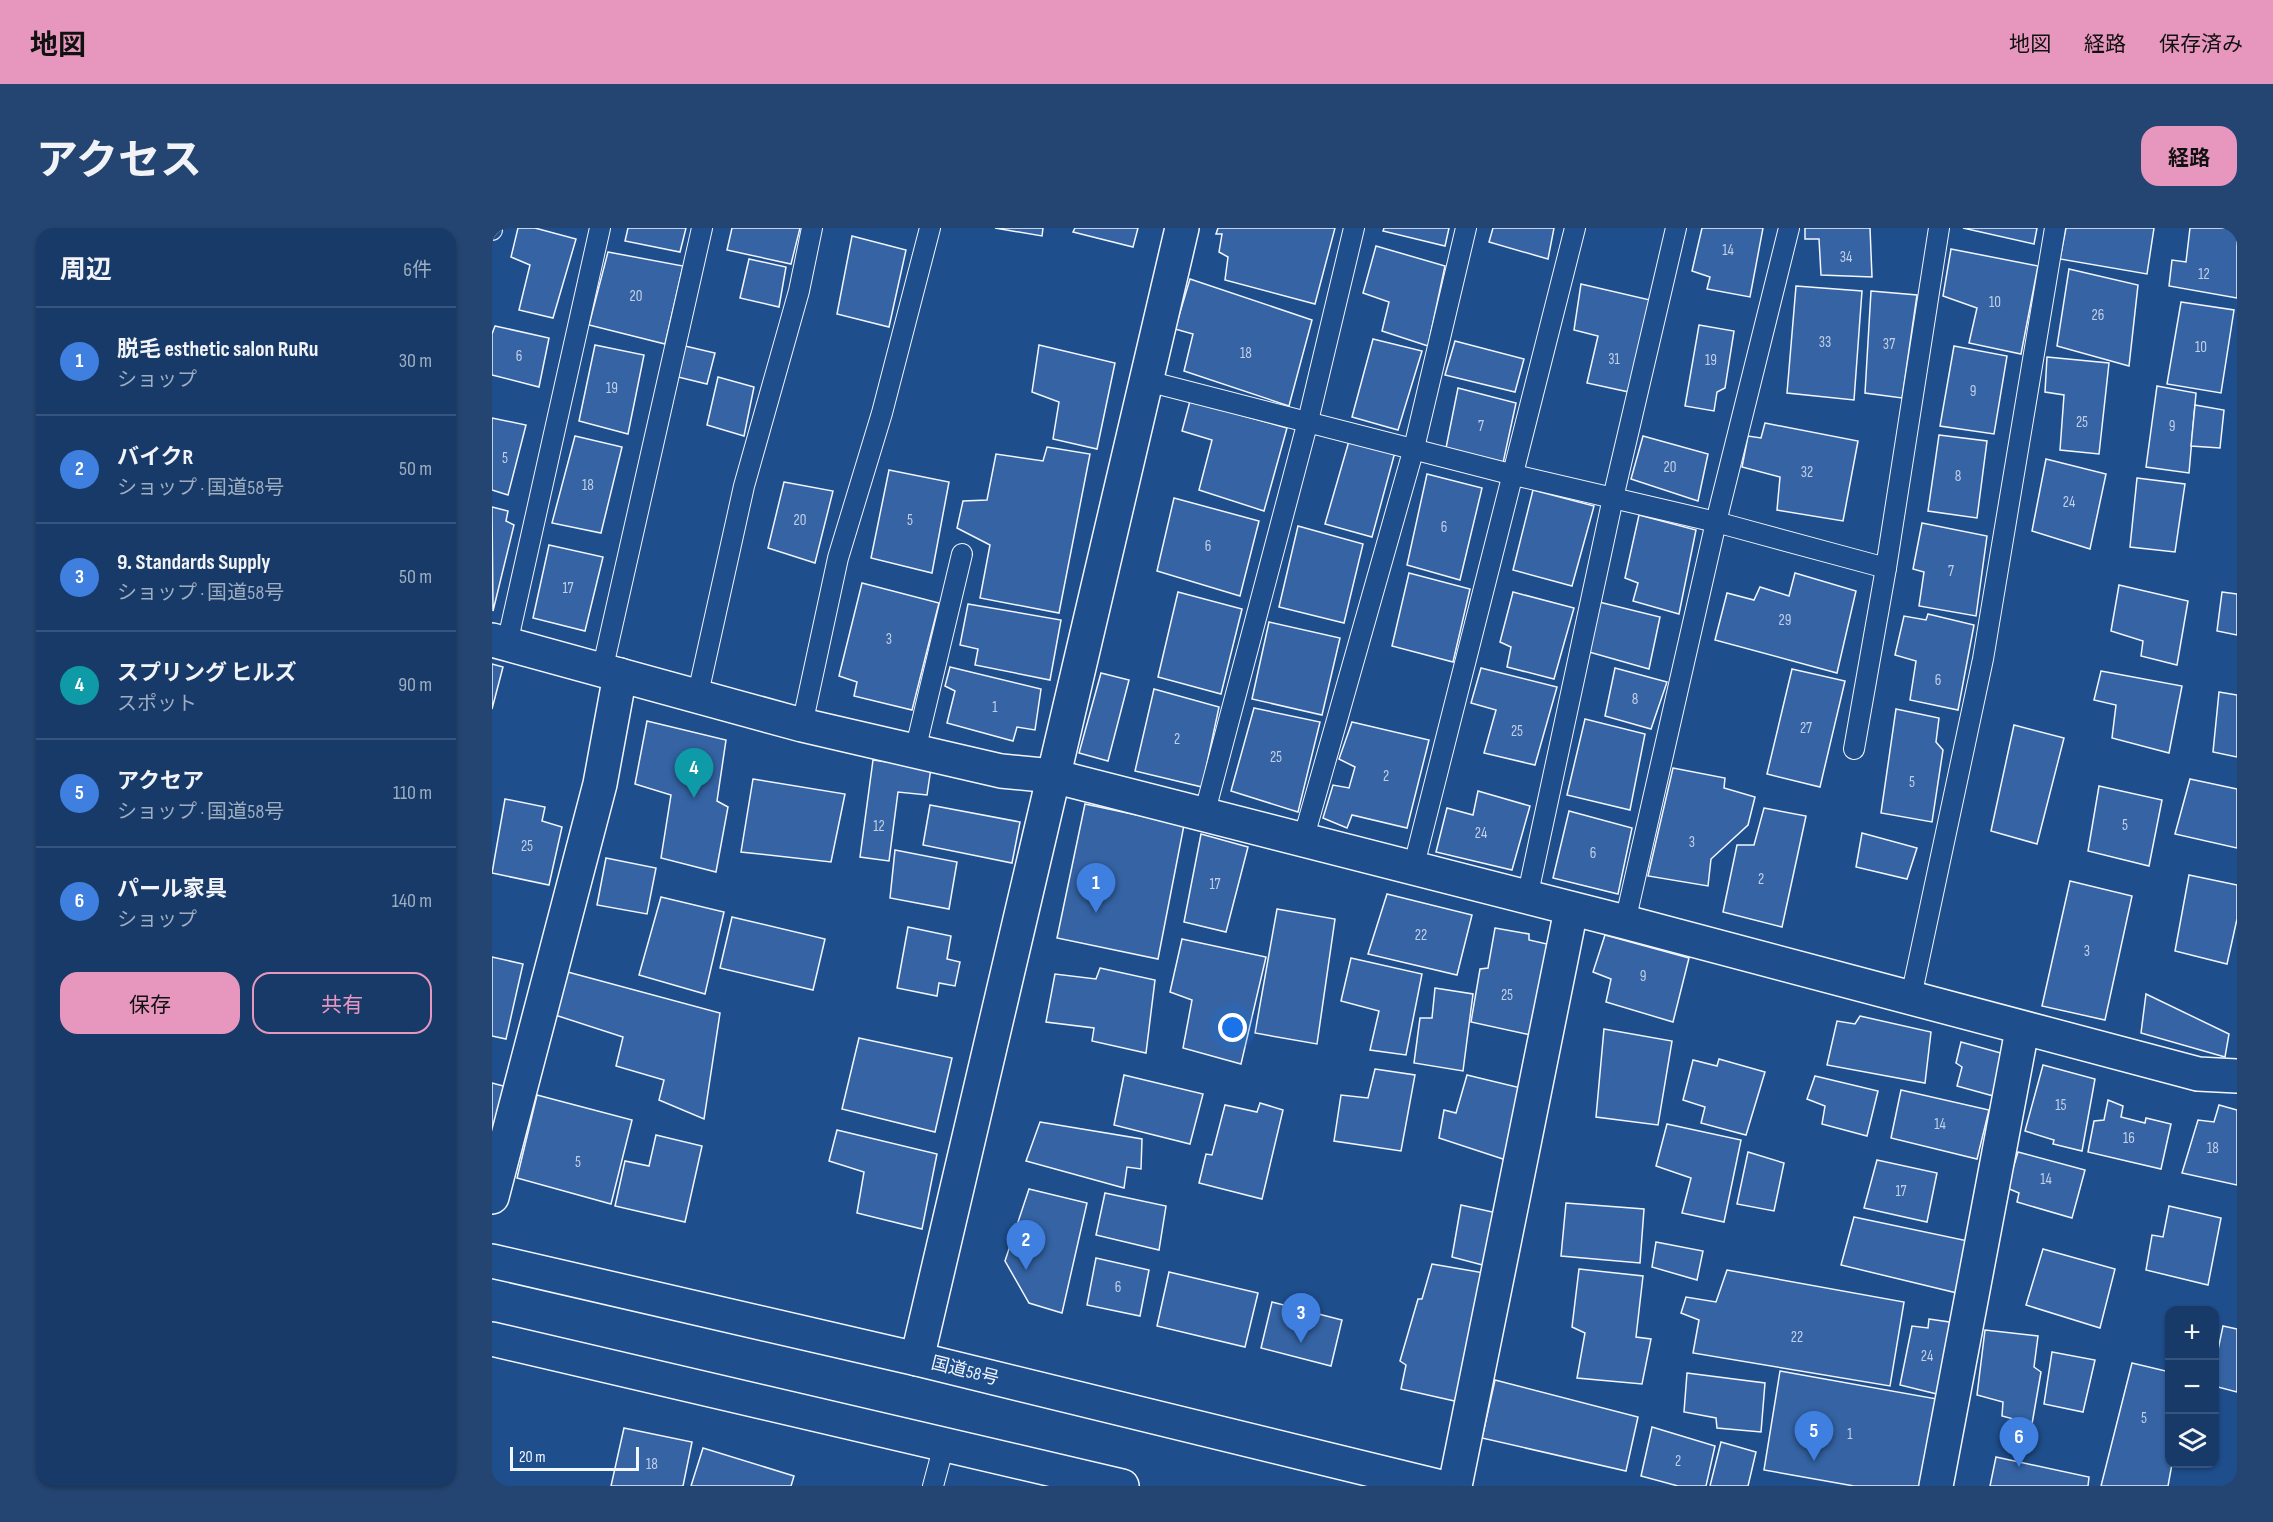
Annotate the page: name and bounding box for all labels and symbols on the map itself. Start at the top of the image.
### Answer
house number: 14 [1722,241,1734,260]
house number: 34 [1840,248,1852,267]
house number: 12 [2198,265,2210,284]
house number: 20 [630,287,642,306]
house number: 10 [1989,293,2001,312]
house number: 26 [2092,306,2104,325]
house number: 33 [1819,333,1831,352]
house number: 37 [1883,335,1895,354]
house number: 10 [2195,338,2207,357]
house number: 18 [1240,344,1252,363]
house number: 6 [516,347,522,366]
house number: 31 [1608,350,1621,369]
house number: 19 [1705,351,1717,370]
house number: 19 [606,379,618,398]
house number: 9 [1970,382,1976,401]
house number: 25 [2076,413,2088,432]
house number: 7 [1478,417,1484,436]
house number: 9 [2169,417,2175,436]
house number: 5 [502,449,508,468]
house number: 20 [1664,458,1676,477]
house number: 32 [1801,463,1813,482]
house number: 8 [1955,467,1961,486]
house number: 18 [582,476,594,495]
house number: 24 [2063,493,2075,512]
house number: 20 [794,511,806,530]
house number: 5 [907,511,913,530]
house number: 6 [1441,518,1447,537]
house number: 6 [1205,537,1211,556]
house number: 7 [1948,562,1954,581]
house number: 17 [562,579,574,598]
house number: 29 [1779,611,1791,630]
house number: 3 [886,630,892,649]
house number: 6 [1935,671,1941,690]
house number: 8 [1632,690,1638,709]
house number: 1 [992,698,998,717]
house number: 27 [1800,719,1812,738]
house number: 25 [1511,722,1523,741]
house number: 2 [1174,730,1180,749]
pin: 4 [674,748,714,798]
house number: 25 [1270,748,1282,767]
house number: 2 [1383,767,1389,786]
house number: 5 [1909,773,1915,792]
house number: 5 [2122,816,2128,835]
house number: 12 [873,817,885,836]
house number: 24 [1475,824,1487,843]
house number: 3 [1689,833,1695,852]
house number: 25 [521,837,533,856]
house number: 6 [1590,844,1596,863]
pin: 1 [1076,864,1116,913]
house number: 2 [1758,870,1764,889]
house number: 17 [1209,875,1221,894]
house number: 22 [1415,926,1427,945]
house number: 3 [2084,942,2090,961]
house number: 9 [1640,967,1646,986]
house number: 25 [1501,986,1513,1005]
your location [1218,1013,1247,1042]
house number: 15 [2055,1096,2067,1115]
house number: 14 [1934,1115,1946,1134]
house number: 16 [2123,1129,2135,1148]
house number: 18 [2207,1139,2219,1158]
house number: 5 [575,1153,581,1172]
house number: 14 [2040,1170,2052,1189]
house number: 17 [1895,1182,1907,1201]
pin: 2 [1006,1220,1046,1270]
house number: 6 [1115,1278,1121,1297]
pin: 3 [1282,1294,1320,1343]
house number: 22 [1791,1328,1803,1347]
house number: 24 [1921,1347,1933,1366]
street label: 国道58号 [929,1352,1001,1390]
house number: 5 [2141,1409,2147,1428]
pin: 5 [1794,1412,1834,1461]
pin: 6 [2000,1418,2038,1467]
house number: 1 [1847,1425,1853,1444]
scale bar [510,1444,639,1472]
house number: 2 [1675,1452,1681,1471]
house number: 18 [646,1455,658,1474]

